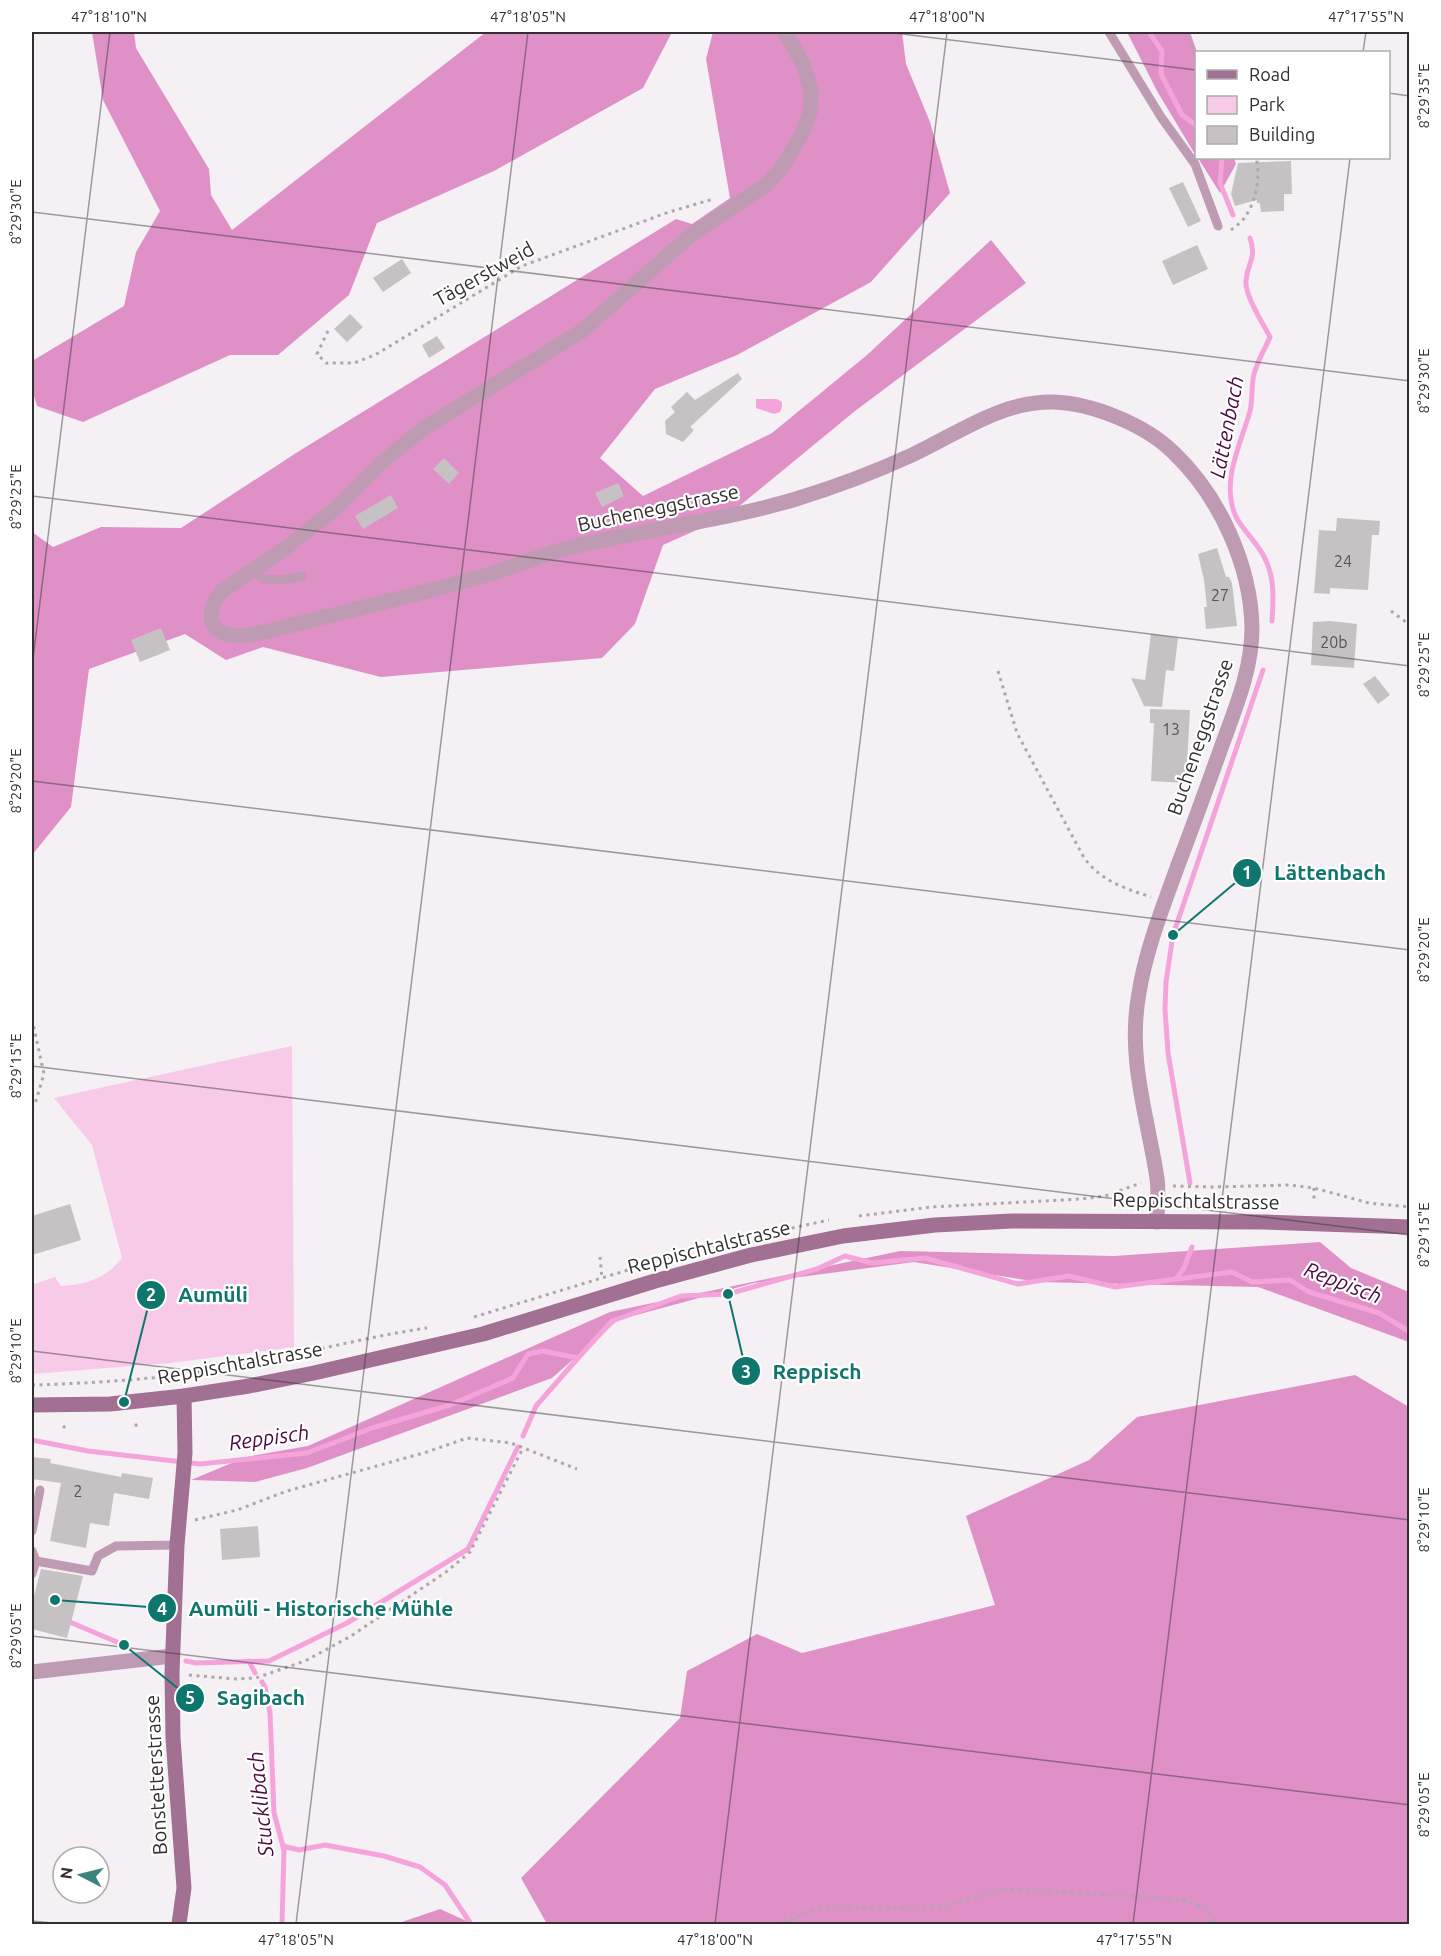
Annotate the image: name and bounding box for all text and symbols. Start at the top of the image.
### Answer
text: 47°18'10"N [71,8,147,25]
text: 47°18'05"N [490,8,566,25]
text: 47°18'00"N [909,8,985,25]
text: 47°17'55"N [1328,8,1404,25]
legend [1195,51,1390,159]
text: 8°29'35"E [1415,63,1432,129]
text: Road [1249,64,1291,84]
text: Park [1249,94,1285,114]
text: Building [1249,124,1315,144]
text: 8°29'30"E [7,179,24,245]
street label: Tägerstweid [430,237,538,310]
text: 8°29'30"E [1415,348,1432,414]
water label: Lättenbach [1204,374,1248,480]
text: 8°29'25"E [7,464,24,530]
street label: Bucheneggstrasse [575,479,741,536]
house number: 24 [1334,552,1352,570]
house number: 27 [1211,586,1229,604]
text: 8°29'25"E [1415,632,1432,698]
house number: 20b [1320,633,1348,651]
street label: Bucheneggstrasse [1162,656,1237,818]
house number: 13 [1162,720,1180,738]
text: 8°29'20"E [7,748,24,814]
callout: Lättenbach [1232,854,1398,893]
text: Lättenbach [1274,860,1386,884]
text: 1 [1242,862,1252,882]
text: 8°29'20"E [1415,917,1432,983]
text: 8°29'15"E [7,1033,24,1099]
street label: Reppischtalstrasse [1112,1188,1280,1213]
text: 8°29'15"E [1415,1202,1432,1268]
street label: Reppischtalstrasse [625,1215,793,1278]
water label: Reppisch [1301,1256,1385,1308]
callout: Aumüli [136,1276,260,1315]
text: Aumüli [178,1282,248,1306]
text: 2 [146,1284,156,1304]
text: 8°29'10"E [7,1318,24,1384]
street label: Reppischtalstrasse [156,1337,324,1388]
callout: Reppisch [731,1352,874,1391]
text: Reppisch [773,1359,861,1383]
text: 3 [741,1361,751,1381]
water label: Reppisch [227,1419,311,1455]
house number: 2 [73,1482,83,1500]
text: 8°29'10"E [1415,1487,1432,1553]
callout: Aumüli - Historische Mühle [147,1589,465,1628]
text: Aumüli - Historische Mühle [189,1596,453,1620]
text: 4 [157,1598,167,1618]
text: 8°29'05"E [7,1603,24,1669]
callout: Sagibach [175,1678,317,1717]
text: Sagibach [217,1685,305,1709]
text: 5 [185,1687,195,1707]
street label: Bonstetterstrasse [140,1694,171,1856]
water label: Stucklibach [243,1750,278,1859]
text: 8°29'05"E [1415,1772,1432,1838]
north arrow [51,1845,111,1905]
text: N [56,1866,76,1880]
text: 47°18'05"N [258,1931,334,1948]
text: 47°18'00"N [677,1931,753,1948]
text: 47°17'55"N [1096,1931,1172,1948]

